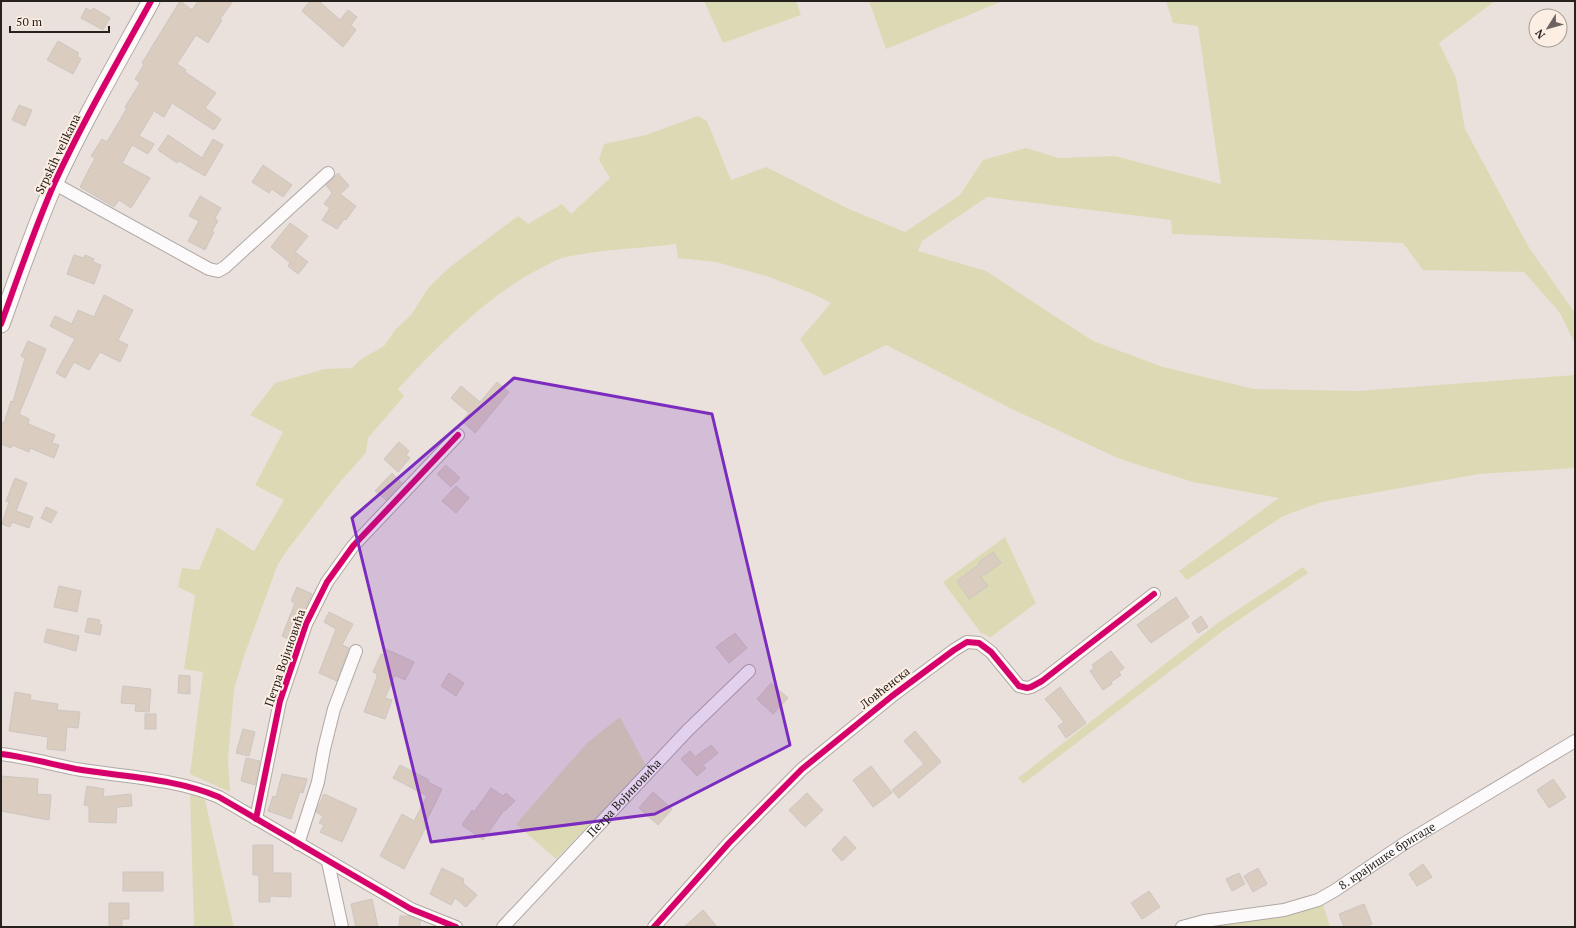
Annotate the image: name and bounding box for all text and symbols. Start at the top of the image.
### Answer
scale bar [10,8,109,34]
north arrow [1528,8,1568,48]
text: 50 m [16,14,43,29]
text: N [1532,26,1548,42]
street label: Srpskih velikana [32,111,83,196]
street label: Петра Војиновића [261,607,308,708]
street label: Ловћенска [856,663,913,712]
street label: Петра Војиновића [583,755,664,840]
street label: 8. крајишке бригаде [1336,819,1438,893]

